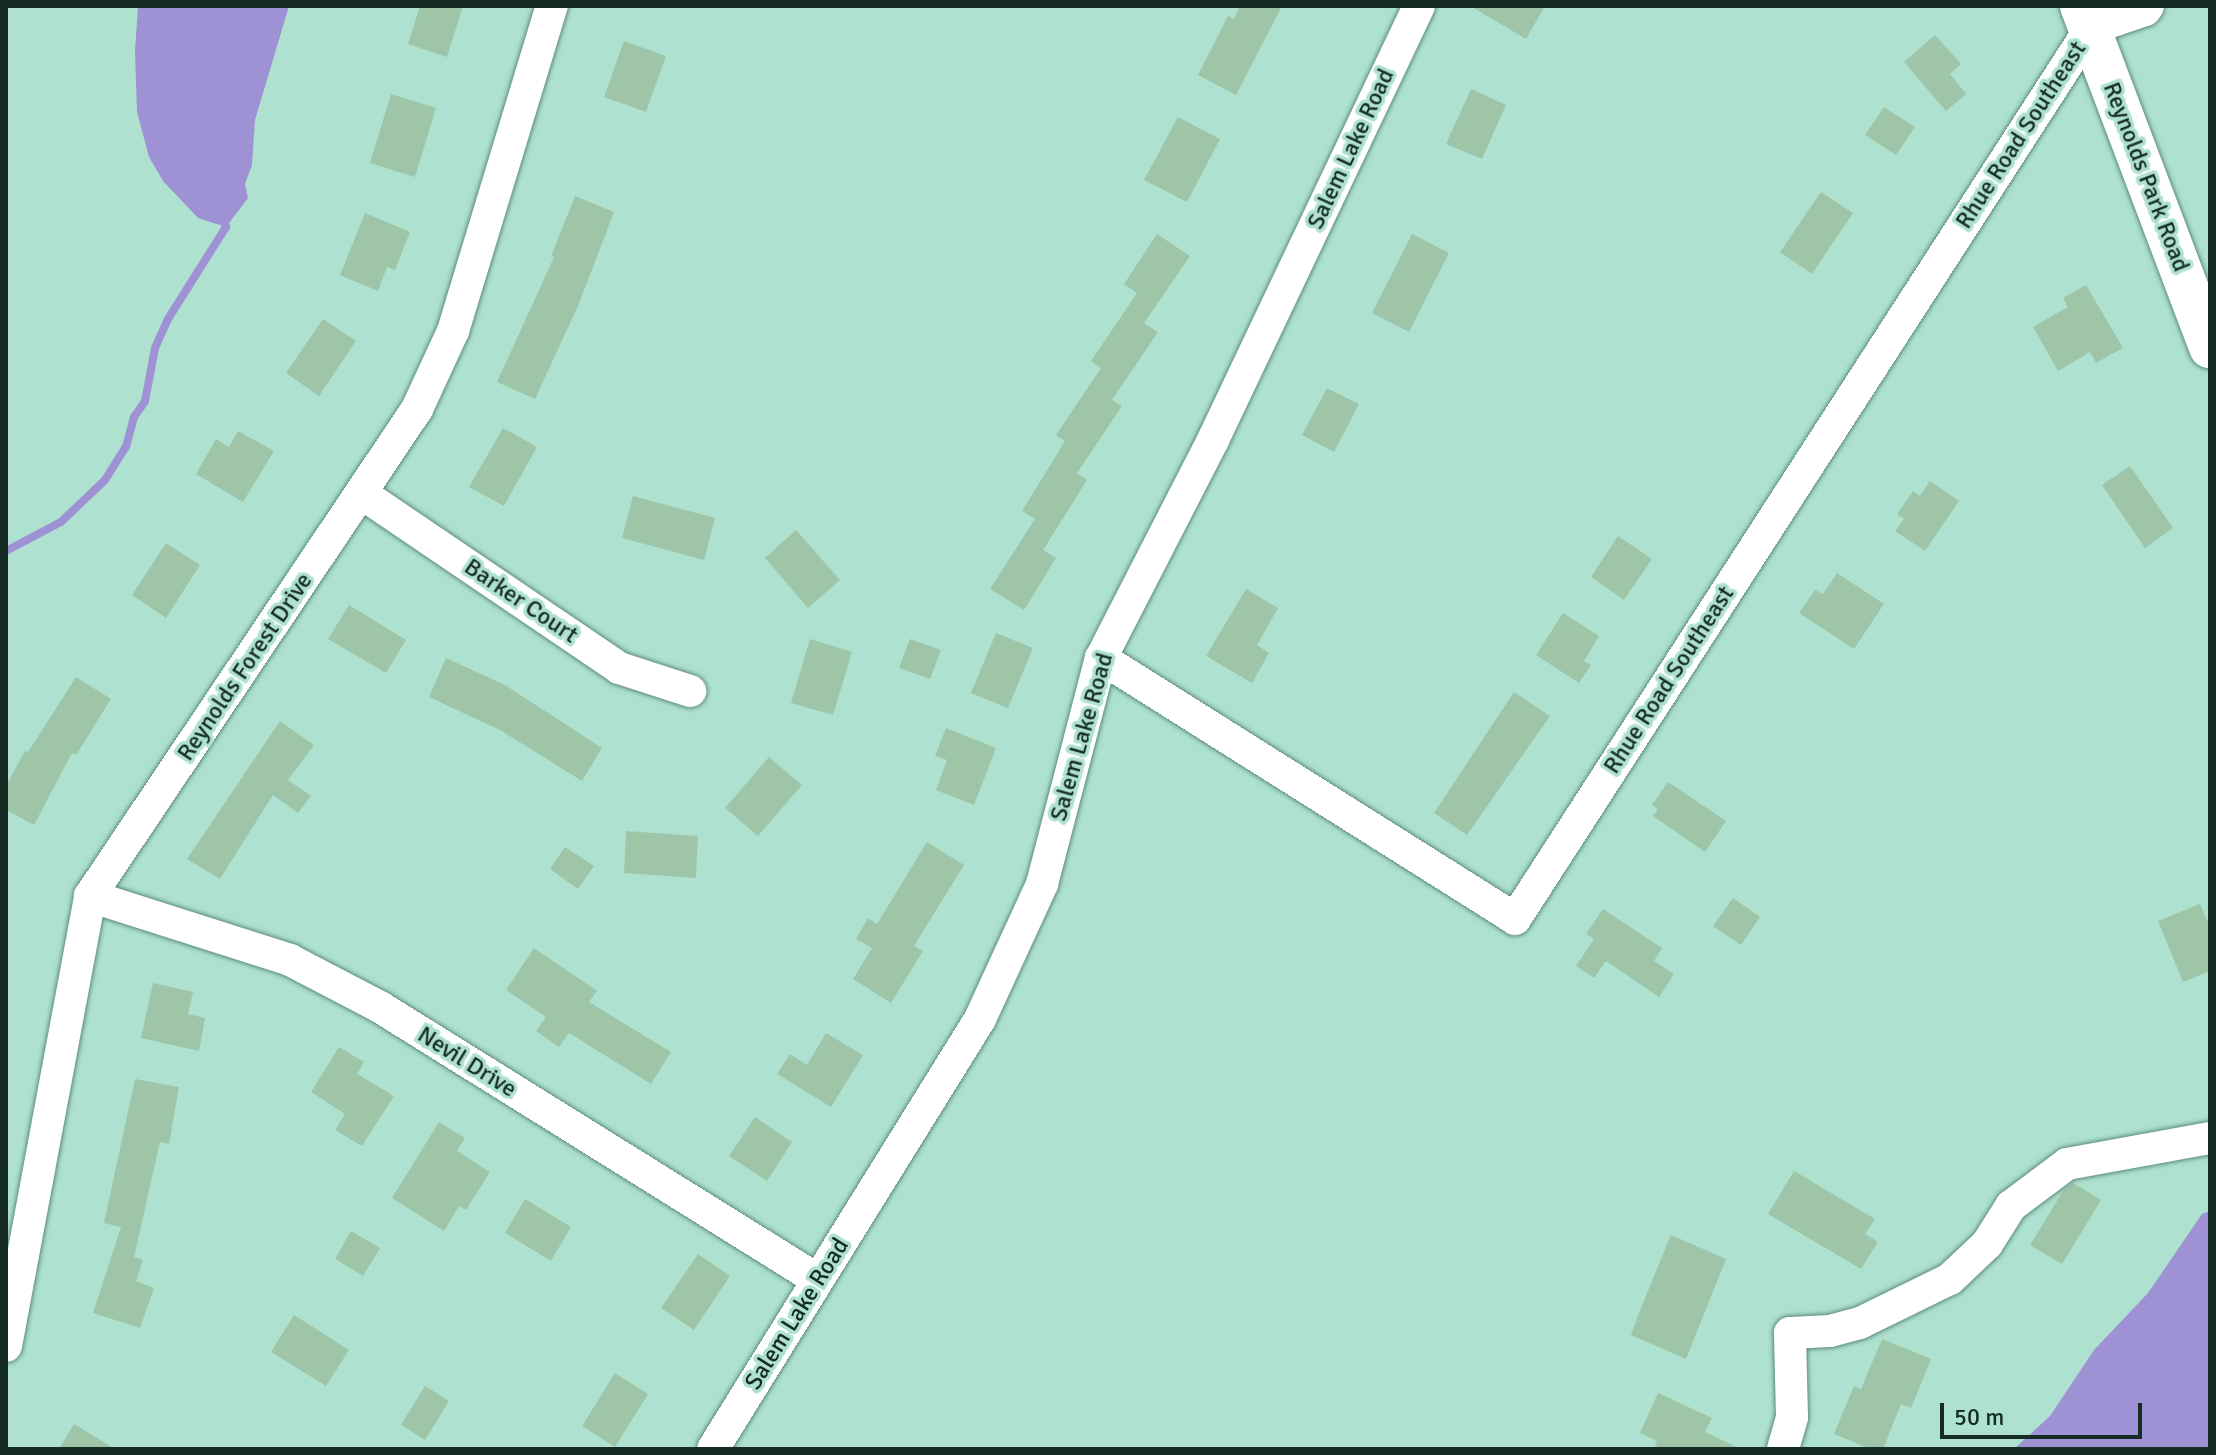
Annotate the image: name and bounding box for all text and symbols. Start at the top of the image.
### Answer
street label: Rhue Road Southeast [1950,36,2092,234]
street label: Salem Lake Road [1301,64,1401,234]
street label: Reynolds Park Road [2097,78,2195,276]
street label: Barker Court [459,552,583,650]
street label: Reynolds Forest Drive [171,568,319,766]
street label: Rhue Road Southeast [1598,581,1740,779]
street label: Salem Lake Road [1044,650,1120,824]
street label: Nevil Drive [412,1020,522,1104]
street label: Salem Lake Road [739,1233,855,1395]
scale bar [1944,1387,2146,1437]
text: 50 m [1954,1402,2004,1432]

